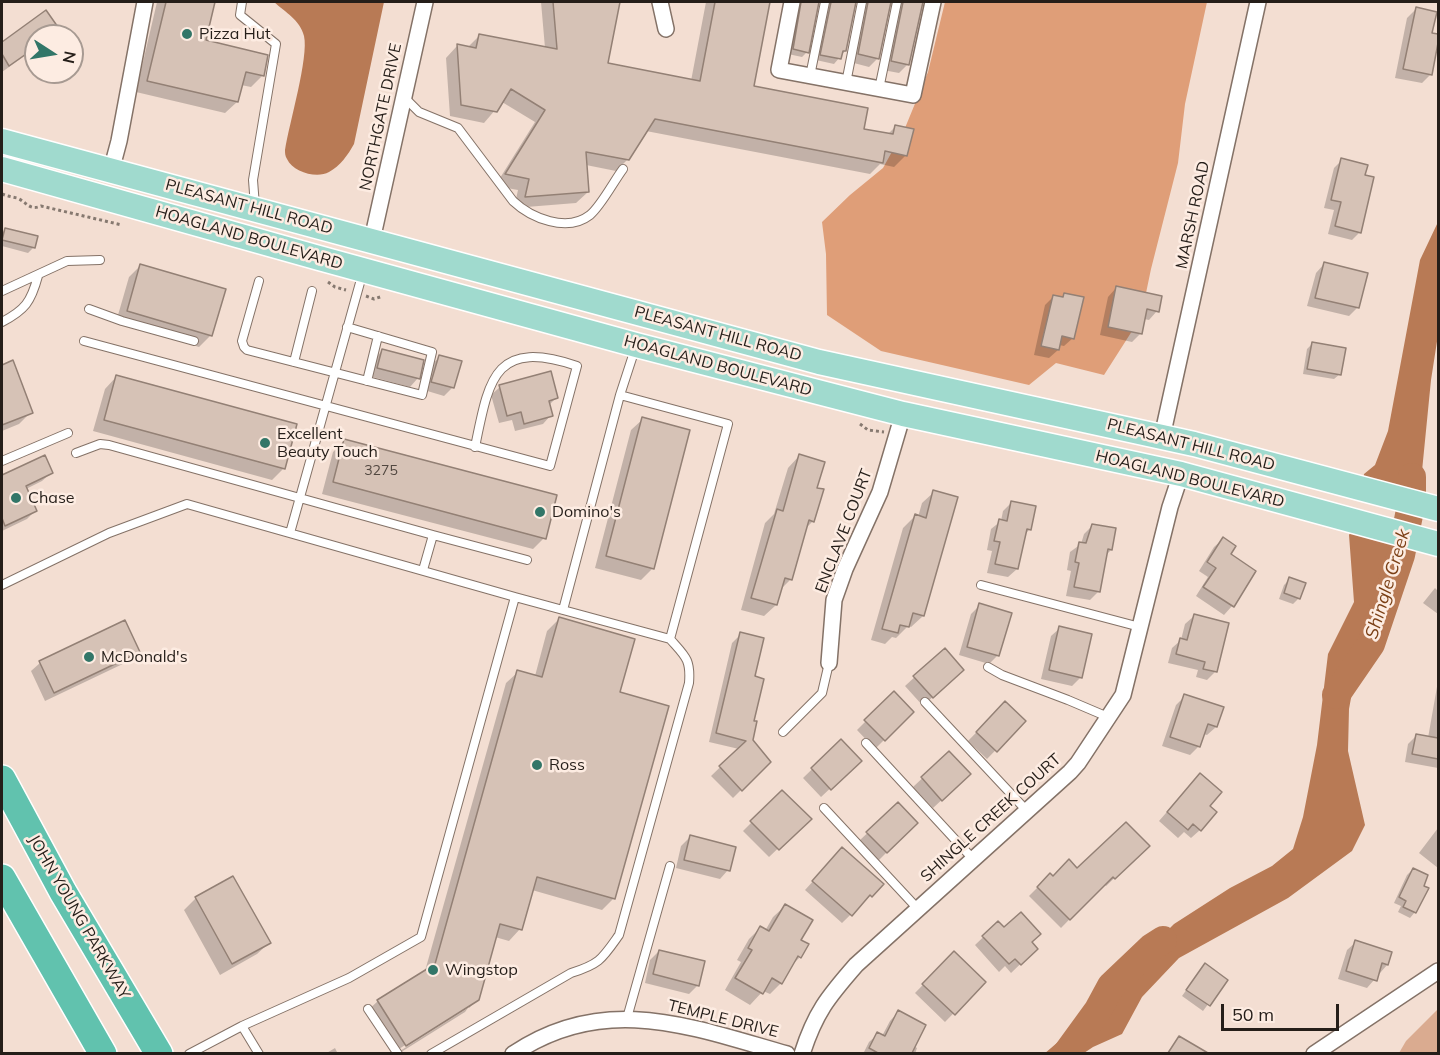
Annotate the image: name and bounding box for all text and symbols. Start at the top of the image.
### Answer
north arrow [24,24,84,84]
place label: Pizza Hut [199,24,271,44]
marker: Pizza Hut [180,27,194,41]
street label: NORTHGATE DRIVE [356,42,406,192]
text: N [59,49,81,65]
street label: MARSH ROAD [1172,159,1214,271]
street label: PLEASANT HILL ROAD [163,175,335,239]
street label: HOAGLAND BOULEVARD [153,202,345,274]
street label: PLEASANT HILL ROAD [632,302,804,366]
street label: HOAGLAND BOULEVARD [622,332,814,400]
street label: PLEASANT HILL ROAD [1105,415,1277,475]
place label: Excellent Beauty Touch [277,424,378,462]
marker: Excellent Beauty Touch [258,436,272,450]
street label: HOAGLAND BOULEVARD [1094,446,1286,512]
house number: 3275 [364,463,398,479]
street label: ENCLAVE COURT [811,466,877,596]
place label: Chase [28,488,75,508]
marker: Chase [9,491,23,505]
place label: Domino's [552,502,621,522]
marker: Domino's [533,505,547,519]
water label: Shingle Creek [1361,526,1415,642]
place label: McDonald's [101,647,188,667]
marker: McDonald's [82,650,96,664]
street label: SHINGLE CREEK COURT [917,750,1065,886]
place label: Ross [549,755,585,775]
marker: Ross [530,758,544,772]
street label: JOHN YOUNG PARKWAY [24,832,134,1002]
place label: Wingstop [445,960,518,980]
marker: Wingstop [426,963,440,977]
scale bar [1224,992,1342,1030]
street label: TEMPLE DRIVE [666,996,780,1042]
text: 50 m [1232,1003,1274,1026]

